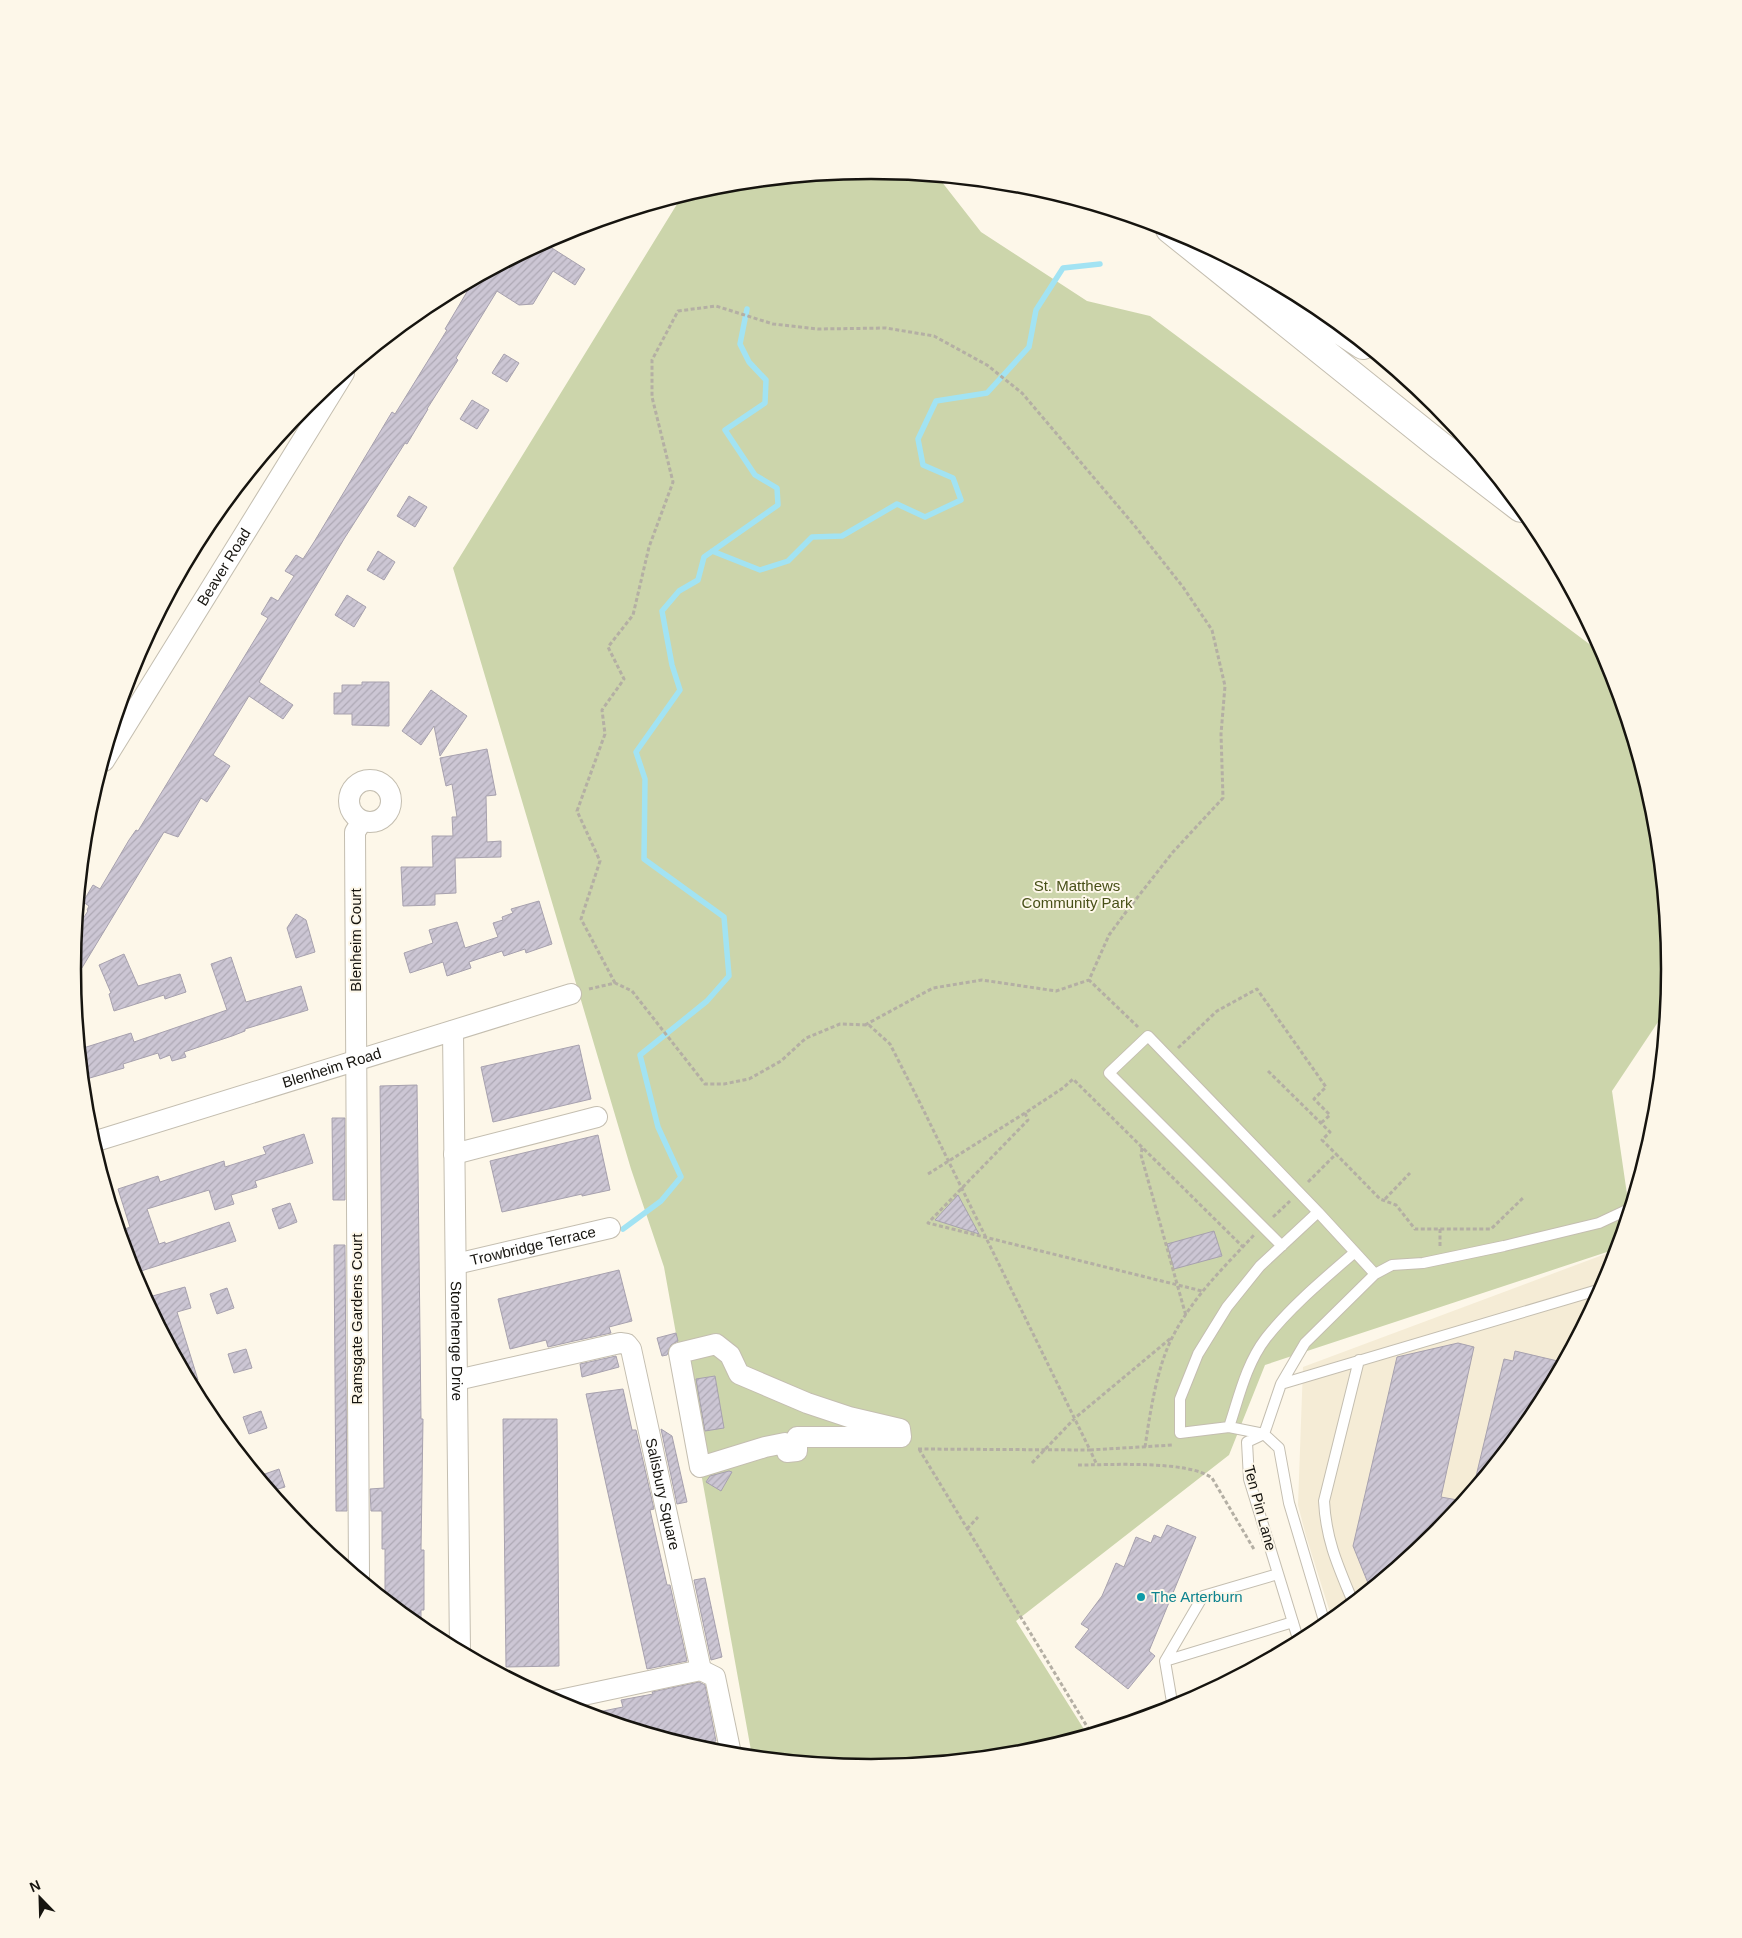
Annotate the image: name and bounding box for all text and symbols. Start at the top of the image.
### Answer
street label: Beaver Road [193,525,254,609]
park label: St. Matthews Community Park [1022,877,1133,911]
street label: Blenheim Court [347,887,364,992]
street label: Blenheim Road [280,1044,383,1091]
street label: Trowbridge Terrace [468,1223,597,1268]
street label: Ramsgate Gardens Court [348,1233,365,1404]
street label: Stonehenge Drive [448,1281,466,1401]
street label: Salisbury Square [643,1436,684,1552]
street label: Ten Pin Lane [1241,1463,1280,1552]
place label: The Arterburn [1151,1588,1243,1605]
marker: The Arterburn [1135,1591,1147,1603]
north arrow [15,1873,65,1923]
text: N [27,1877,43,1895]

